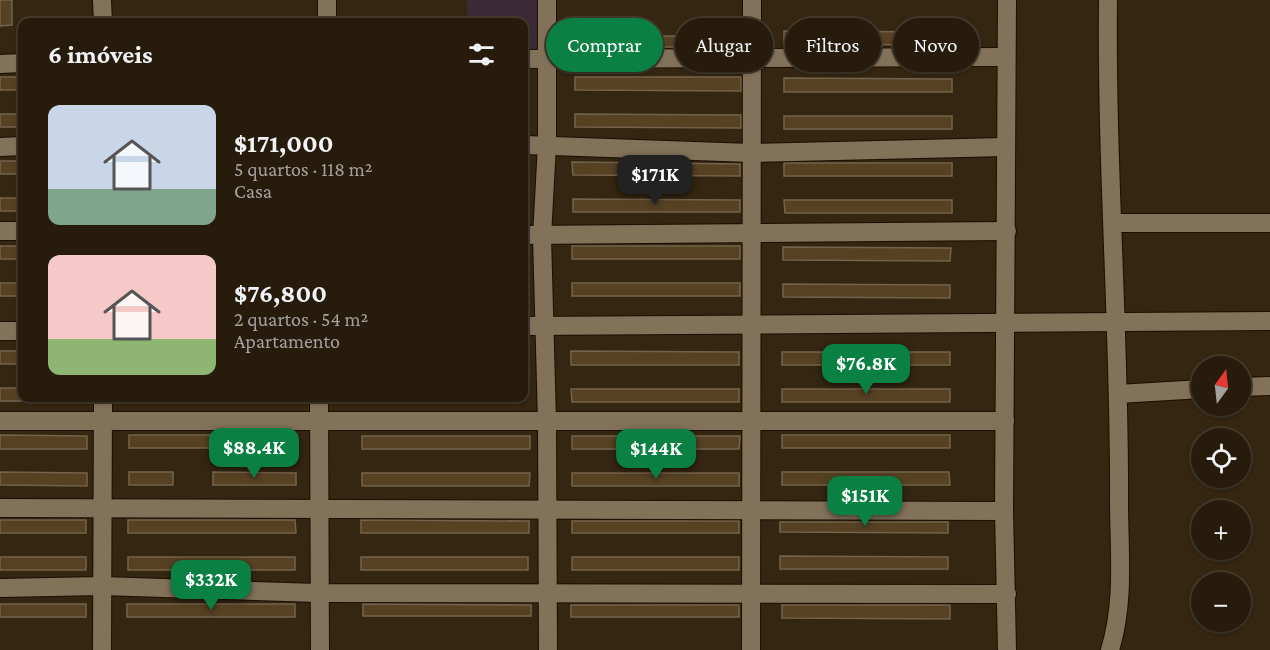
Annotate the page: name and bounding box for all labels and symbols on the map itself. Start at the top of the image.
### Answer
pin: $171K [613,155,697,206]
pin: $76.8K [817,344,915,395]
north arrow [1191,356,1251,416]
pin: $88.4K [205,428,303,479]
pin: $144K [614,429,698,480]
pin: $151K [823,476,907,527]
pin: $332K [169,560,253,611]

